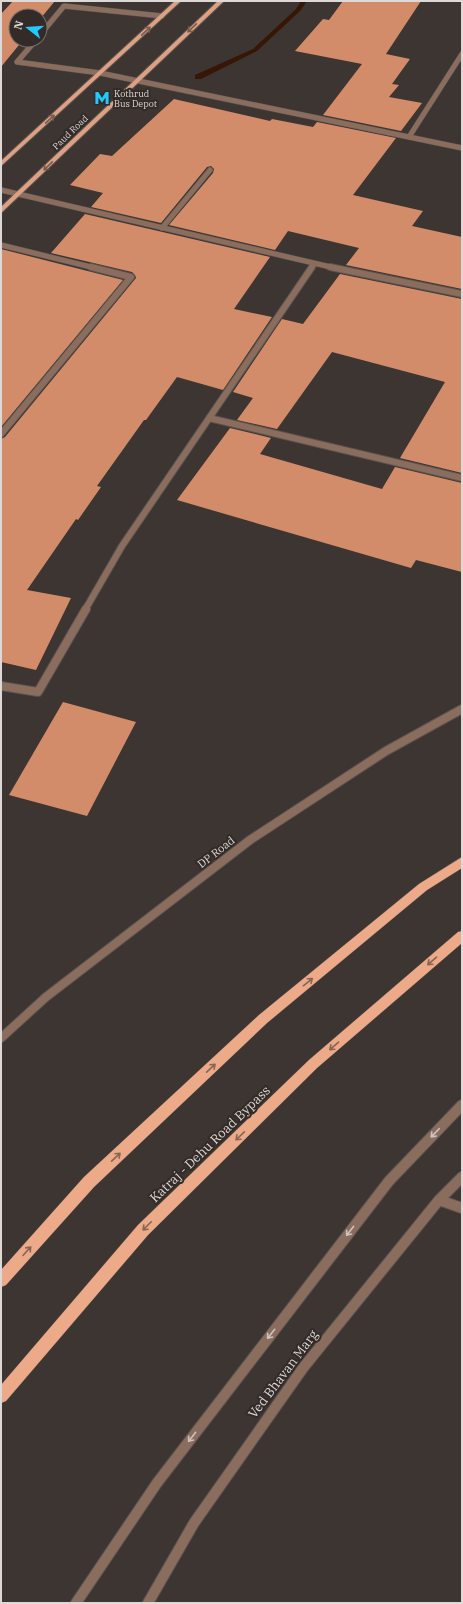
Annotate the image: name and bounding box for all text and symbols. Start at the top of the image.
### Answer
north arrow [8,8,48,48]
text: N [10,19,26,31]
one-way arrow [188,23,198,32]
one-way arrow [141,26,151,35]
place label: Kothrud Bus Depot [114,88,157,109]
metro station icon: Kothrud Bus Depot [93,89,111,107]
street label: Paud Road [50,112,90,152]
one-way arrow [45,114,55,123]
one-way arrow [43,161,53,171]
street label: DP Road [195,833,238,871]
one-way arrow [427,957,438,966]
one-way arrow [303,978,314,987]
one-way arrow [329,1041,339,1051]
one-way arrow [206,1063,216,1073]
street label: Katraj - Dehu Road Bypass [146,1082,274,1206]
one-way arrow [430,1128,440,1138]
one-way arrow [235,1131,245,1140]
one-way arrow [111,1152,121,1162]
one-way arrow [142,1222,152,1231]
one-way arrow [346,1226,355,1237]
one-way arrow [22,1247,31,1257]
street label: Ved Bhavan Marg [244,1326,322,1422]
one-way arrow [267,1329,275,1340]
one-way arrow [187,1432,196,1443]

